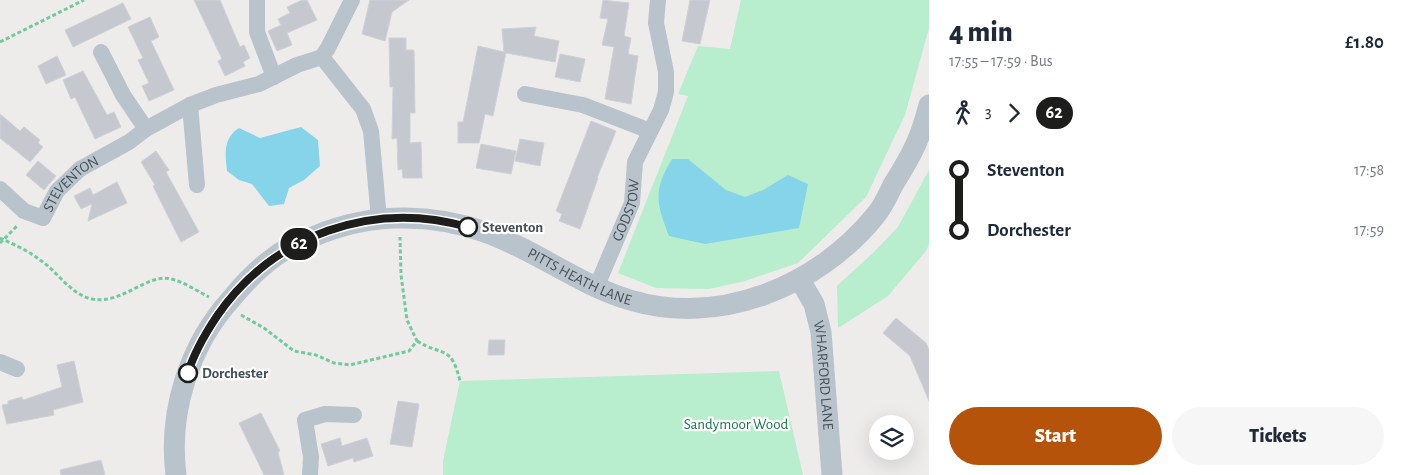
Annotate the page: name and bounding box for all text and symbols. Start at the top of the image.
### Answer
text: 4 min [949,19,1013,47]
text: £1.80 [1345,33,1384,52]
text: 17:55 – 17:59 · Bus [949,53,1053,69]
icon: walk [949,99,977,127]
icon: forward [1000,99,1028,127]
text: 3 [985,104,992,120]
text: 62 [1046,104,1063,122]
street label: STEVENTON [40,153,101,214]
text: Steventon [987,161,1065,180]
text: 17:58 [1354,162,1384,178]
street label: GODSTOW [609,178,641,243]
marker: Steventon [458,217,478,237]
place label: Steventon [482,220,543,235]
text: Dorchester [987,221,1071,240]
text: 17:59 [1354,222,1384,238]
line badge: 62 [276,228,322,260]
text: 62 [290,235,308,253]
street label: PITTS HEATH LANE [525,245,633,308]
street label: WHARFORD LANE [811,319,836,430]
marker: Dorchester [178,363,198,383]
place label: Dorchester [202,366,269,381]
button: Start [949,407,1162,465]
button: Tickets [1172,407,1384,465]
map controls [869,415,914,460]
button: layers [869,415,914,460]
park label: Sandymoor Wood [684,417,789,432]

